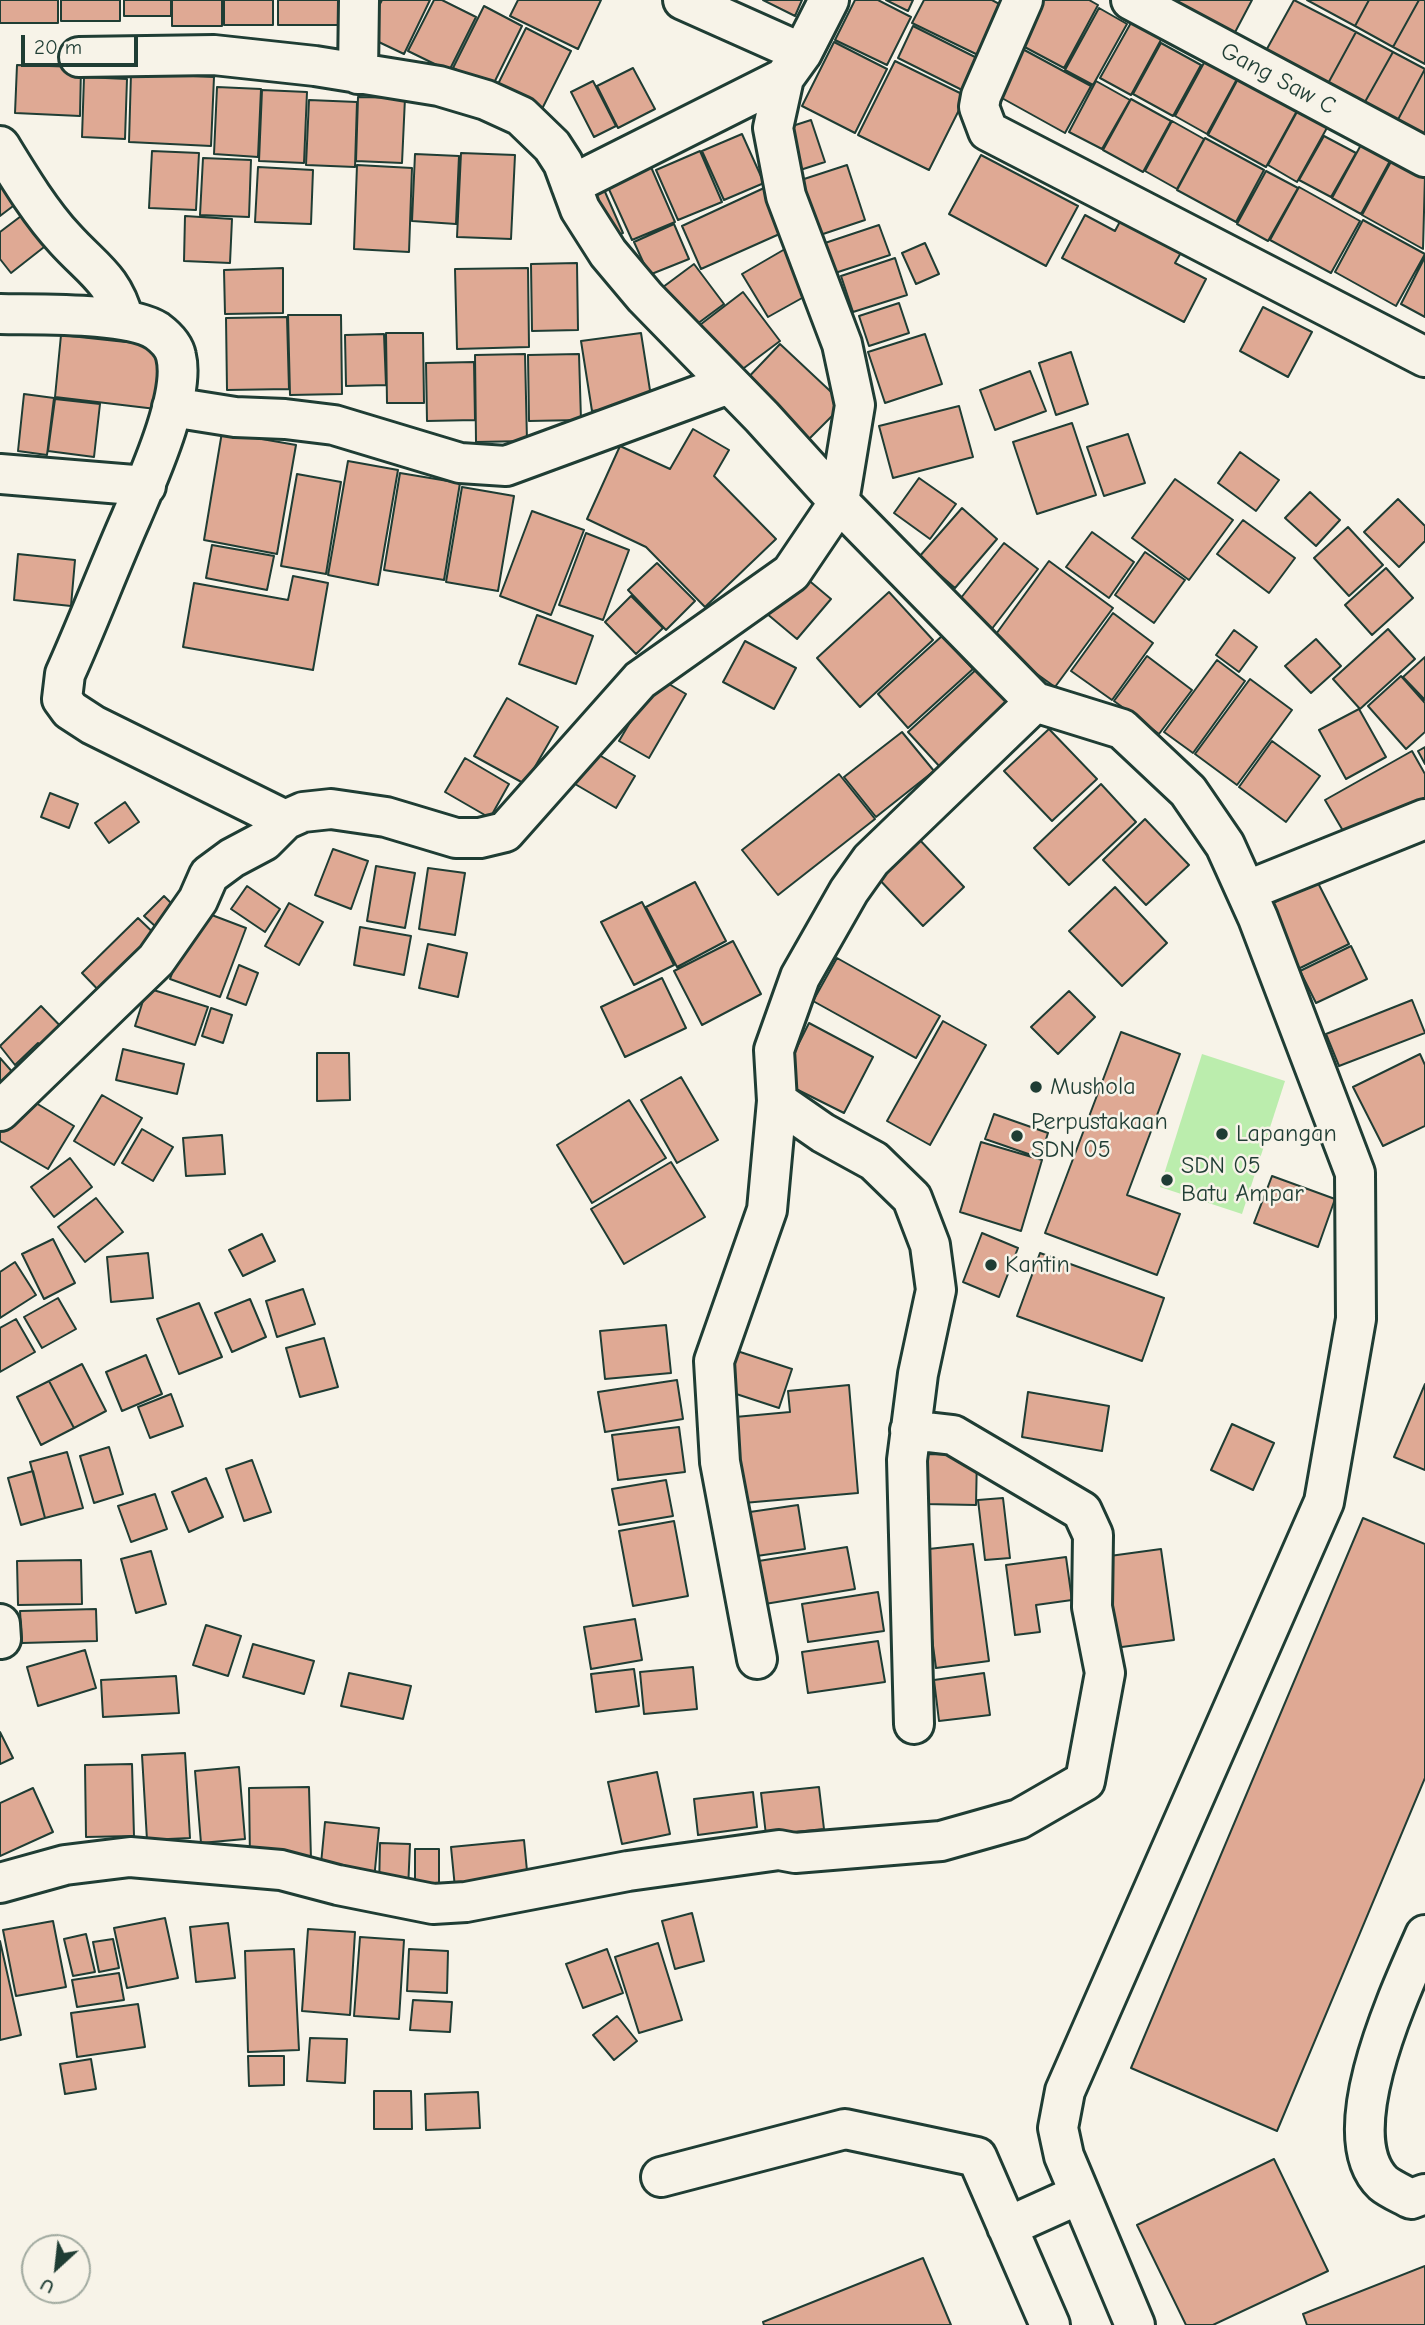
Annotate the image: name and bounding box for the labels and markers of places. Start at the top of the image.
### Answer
place label: Mushola [1050,1073,1136,1101]
marker: Mushola [1028,1079,1044,1095]
place label: Perpustakaan SDN 05 [1031,1108,1168,1164]
place label: Lapangan [1236,1120,1337,1148]
marker: Lapangan [1214,1126,1230,1142]
marker: Perpustakaan SDN 05 [1009,1128,1025,1144]
place label: SDN 05 Batu Ampar [1181,1152,1304,1208]
marker: SDN 05 Batu Ampar [1159,1172,1175,1188]
place label: Kantin [1005,1251,1070,1279]
marker: Kantin [983,1257,999,1273]

